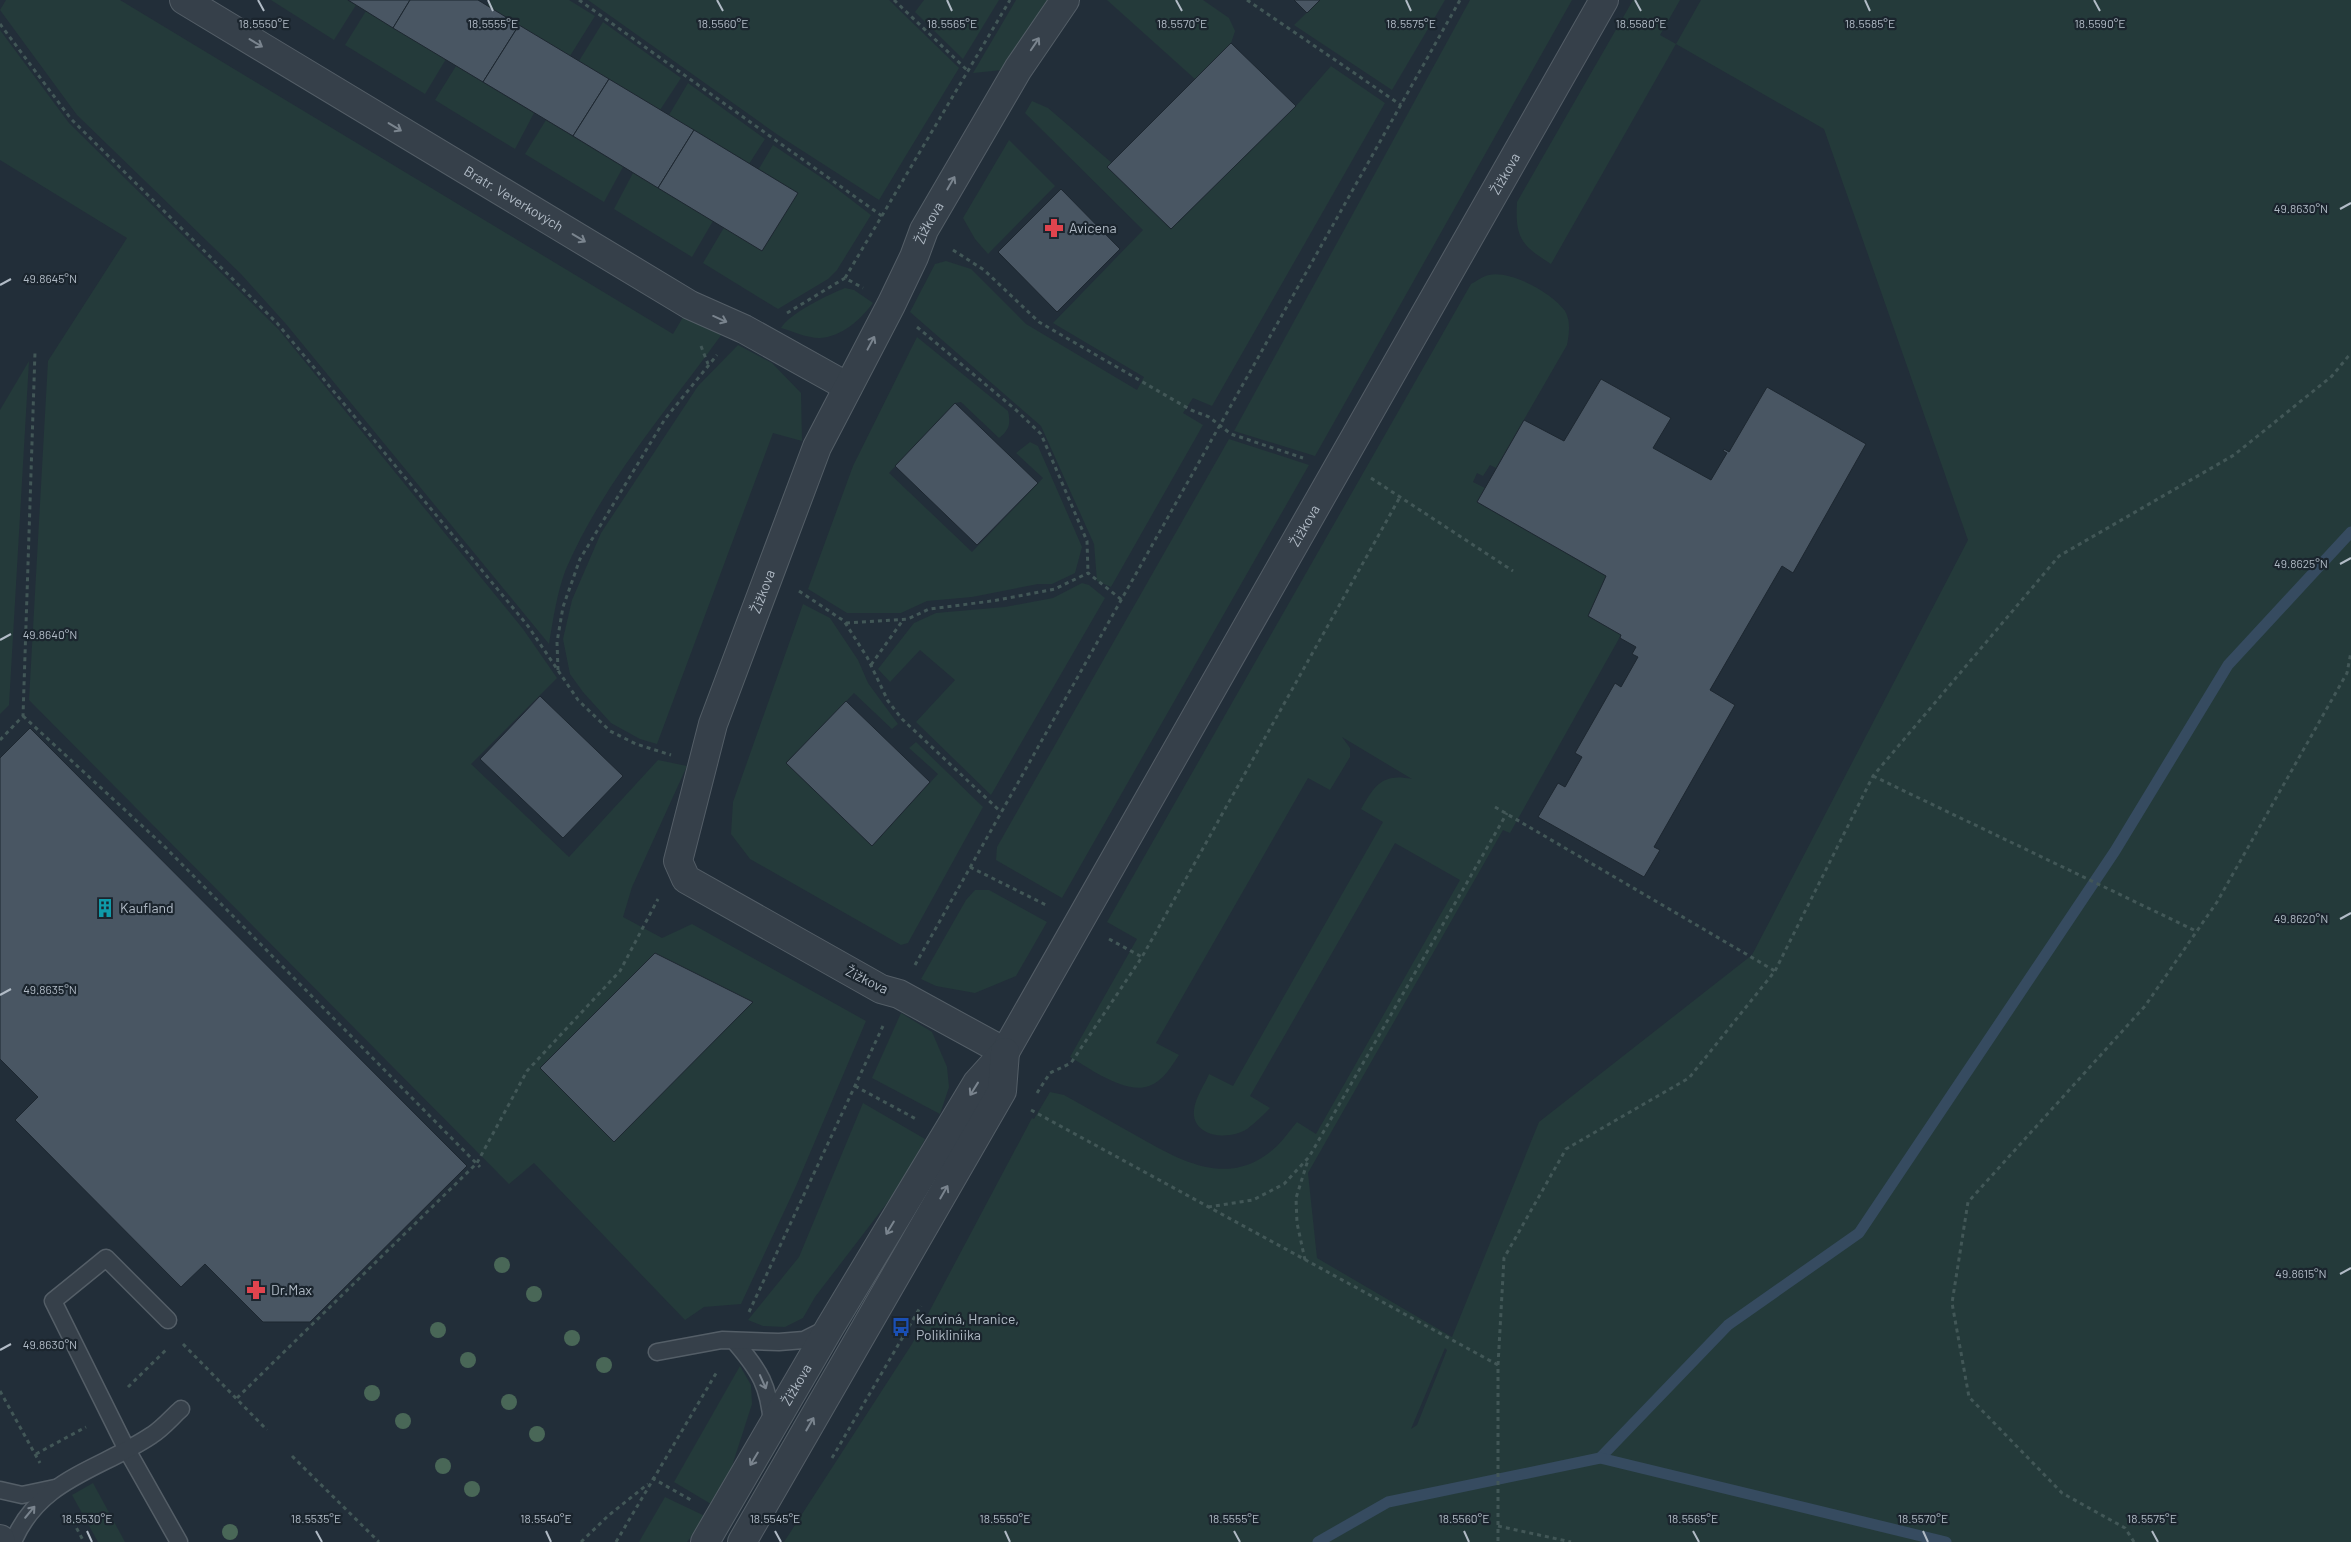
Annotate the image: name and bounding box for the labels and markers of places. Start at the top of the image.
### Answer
pharmacy icon: Avicena [1043,217,1065,239]
place label: Avicena [1069,219,1117,236]
building icon: Kaufland [94,897,116,919]
place label: Kaufland [120,899,174,916]
pharmacy icon: Dr.Max [245,1279,267,1301]
place label: Dr.Max [271,1281,312,1298]
place label: Karviná, Hranice, Polikliniika [916,1310,1019,1343]
bus stop icon: Karviná, Hranice, Polikliniika [890,1316,912,1338]

